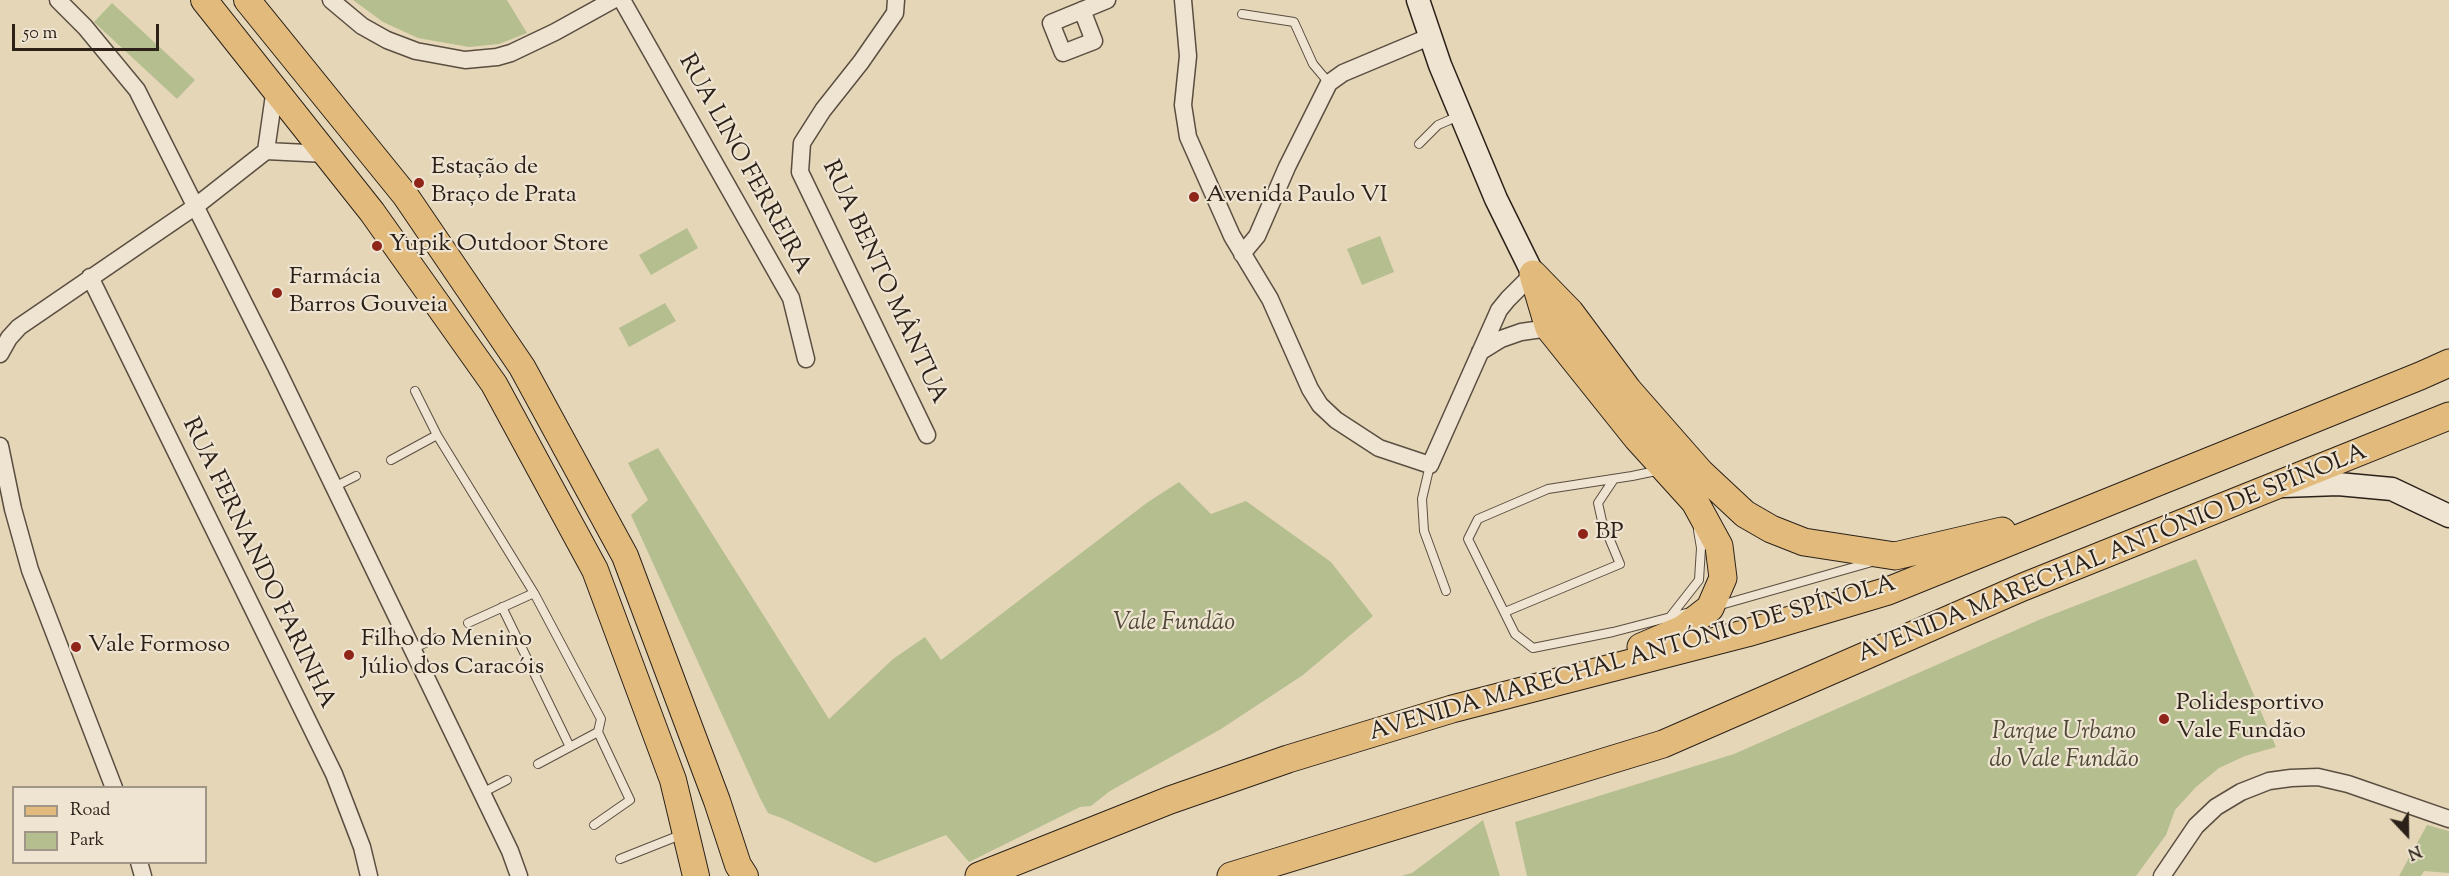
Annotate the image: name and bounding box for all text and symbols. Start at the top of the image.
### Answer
scale bar [15,12,162,50]
text: 50 m [23,21,57,47]
street label: RUA LINO FERREIRA [671,50,815,280]
place label: Estação de Braço de Prata [431,155,577,211]
street label: RUA BENTO MÂNTUA [814,157,952,409]
marker: Estação de Braço de Prata [412,176,426,190]
place label: Avenida Paulo VI [1206,183,1388,211]
marker: Avenida Paulo VI [1187,190,1201,204]
place label: Yupik Outdoor Store [389,232,609,260]
marker: Yupik Outdoor Store [370,239,384,253]
place label: Farmácia Barros Gouveia [289,265,448,321]
marker: Farmácia Barros Gouveia [270,286,284,300]
street label: RUA FERNANDO FARINHA [174,414,340,714]
street label: AVENIDA MARECHAL ANTÓNIO DE SPÍNOLA [1854,439,2372,671]
place label: BP [1595,520,1624,548]
marker: BP [1576,527,1590,541]
street label: AVENIDA MARECHAL ANTÓNIO DE SPÍNOLA [1366,571,1900,749]
park label: Vale Fundão [1113,611,1235,639]
place label: Filho do Menino Júlio dos Caracóis [361,627,544,683]
place label: Vale Formoso [88,633,230,661]
marker: Vale Formoso [69,640,83,654]
marker: Filho do Menino Júlio dos Caracóis [342,648,356,662]
place label: Polidesportivo Vale Fundão [2176,691,2324,747]
marker: Polidesportivo Vale Fundão [2157,712,2171,726]
park label: Parque Urbano do Vale Fundão [1989,720,2139,776]
legend [12,786,207,864]
text: Road [70,798,110,824]
north arrow [2377,804,2437,864]
text: Park [70,828,104,854]
text: N [2404,838,2424,864]

